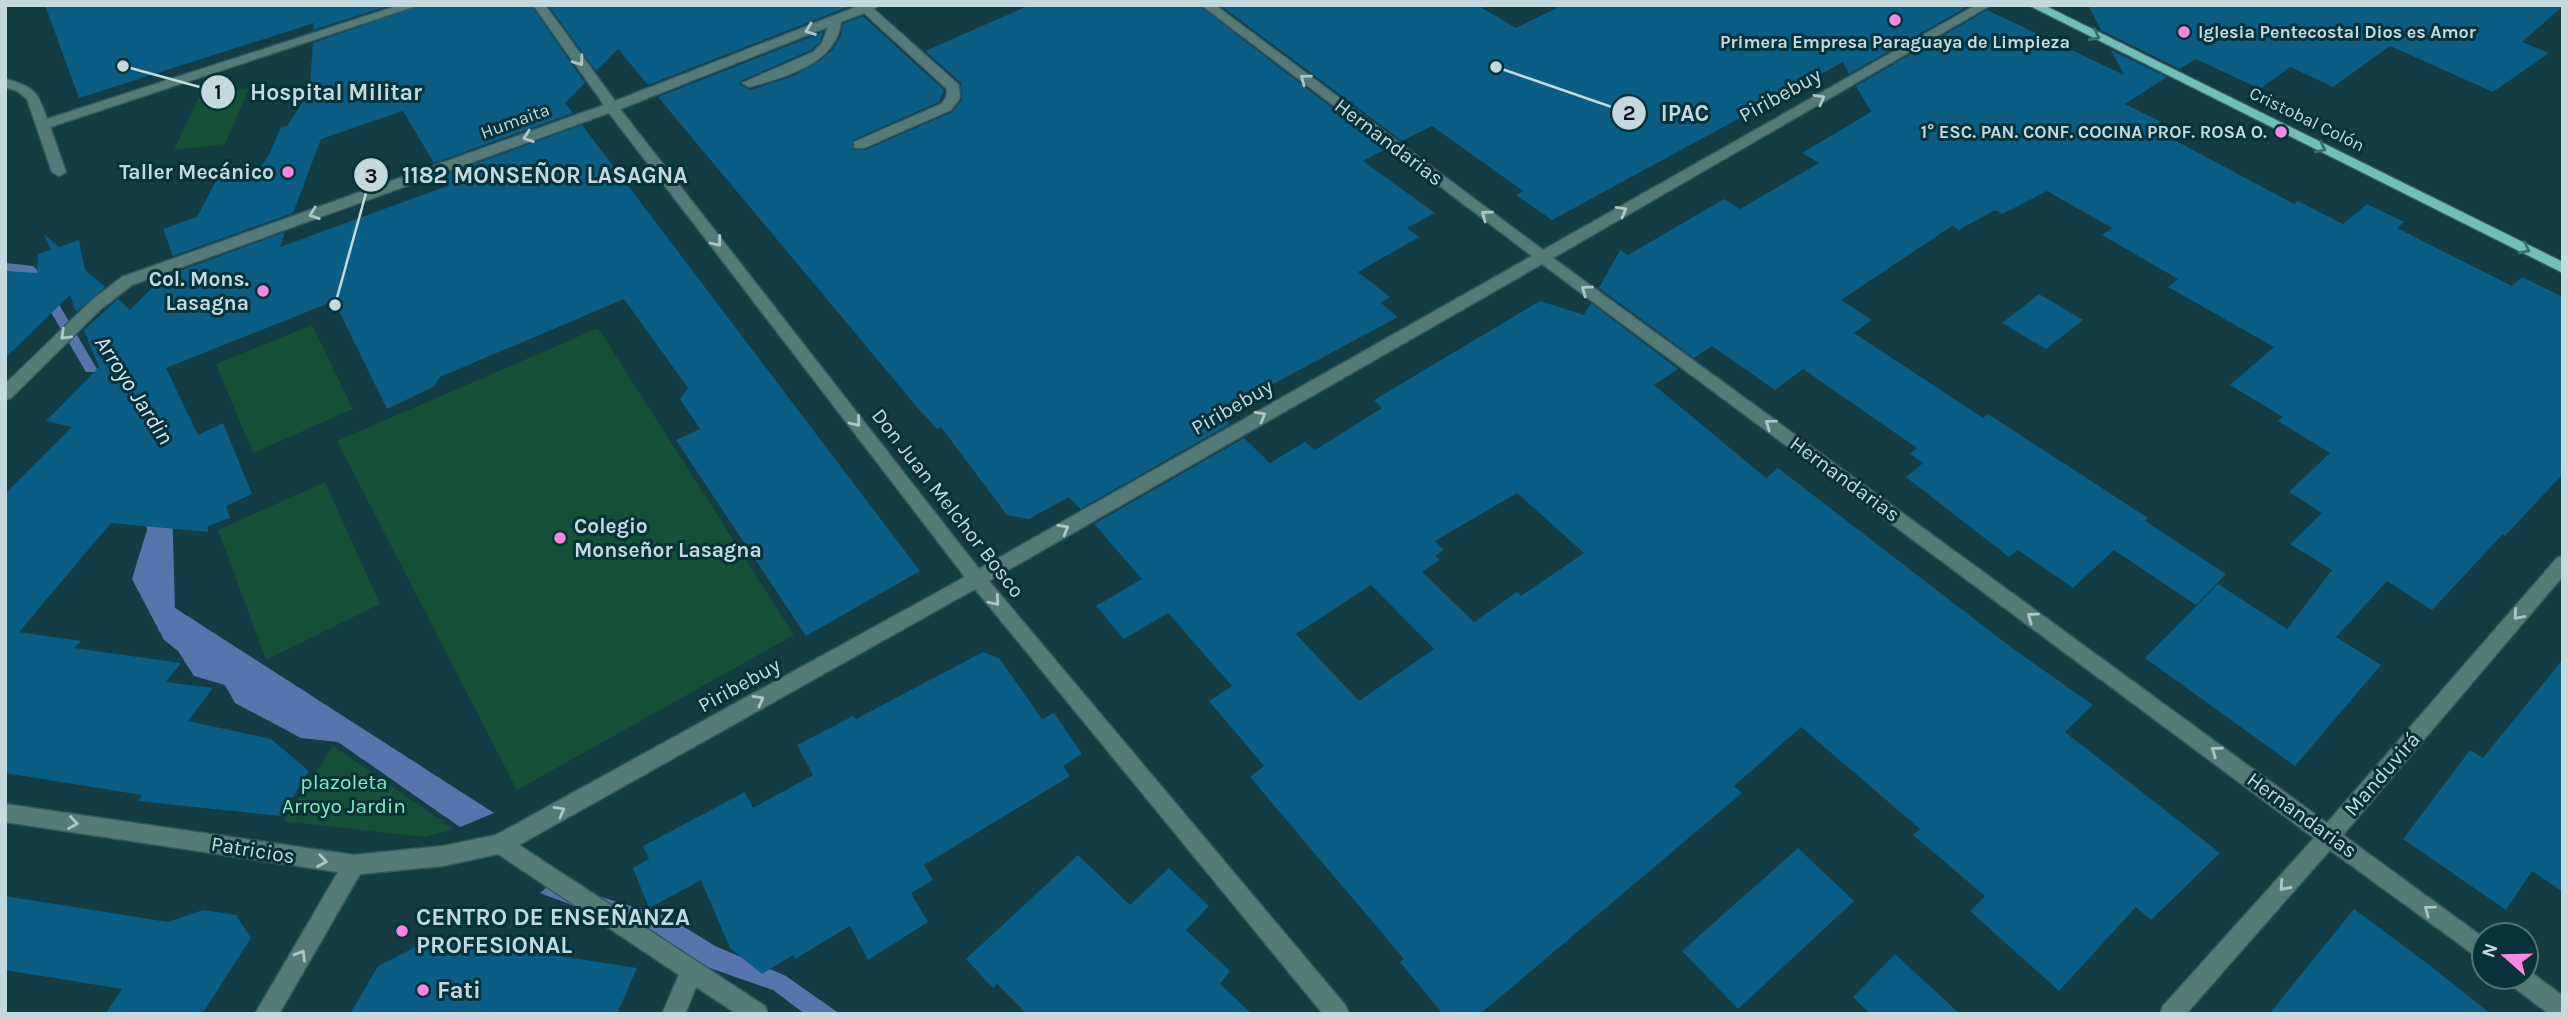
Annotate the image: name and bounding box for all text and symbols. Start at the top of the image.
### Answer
marker: Primera Empresa Paraguaya de Limpieza [1887,12,1903,28]
place label: Iglesia Pentecostal Dios es Amor [2198,21,2476,43]
one-way arrow [804,22,816,36]
marker: Iglesia Pentecostal Dios es Amor [2176,24,2192,40]
one-way arrow [2088,27,2100,41]
place label: Primera Empresa Paraguaya de Limpieza [1720,31,2070,53]
one-way arrow [571,53,583,66]
street label: Piribebuy [1735,63,1825,127]
callout: Hospital Militar [201,70,436,114]
one-way arrow [1300,74,1312,87]
text: Hospital Militar [250,79,422,106]
text: 1 [214,80,222,104]
street label: Cristobal Colón [2246,82,2368,156]
callout: IPAC [1612,91,1723,135]
street label: Hernandarias [1330,93,1448,191]
one-way arrow [1812,94,1825,107]
street label: Humaita [478,98,552,144]
text: IPAC [1661,100,1709,127]
text: 2 [1623,101,1635,125]
place label: 1° ESC. PAN. CONF. COCINA PROF. ROSA O. [1921,121,2267,143]
marker: 1° ESC. PAN. CONF. COCINA PROF. ROSA O. [2273,124,2289,140]
one-way arrow [523,129,535,143]
one-way arrow [2314,139,2326,153]
callout: 1182 MONSEÑOR LASAGNA [353,153,702,197]
place label: Taller Mecánico [119,160,274,184]
text: 1182 MONSEÑOR LASAGNA [402,162,688,189]
marker: Taller Mecánico [280,164,296,180]
text: 3 [364,164,378,188]
one-way arrow [309,206,321,220]
one-way arrow [1614,206,1627,219]
one-way arrow [1482,211,1494,224]
one-way arrow [708,234,721,247]
one-way arrow [2517,241,2530,254]
place label: Col. Mons. Lasagna [149,267,249,315]
marker: Col. Mons. Lasagna [255,283,271,299]
one-way arrow [1581,285,1594,298]
one-way arrow [60,327,73,340]
water label: Arroyo Jardin [89,331,179,449]
street label: Piribebuy [1187,374,1277,440]
street label: Don Juan Melchor Bosco [867,404,1029,602]
one-way arrow [1254,411,1267,424]
one-way arrow [847,414,860,427]
one-way arrow [1765,420,1778,433]
street label: Hernandarias [1785,431,1905,527]
place label: Colegio Monseñor Lasagna [574,514,762,562]
one-way arrow [1057,524,1069,537]
marker: Colegio Monseñor Lasagna [552,530,568,546]
one-way arrow [987,593,999,606]
one-way arrow [2514,607,2526,620]
one-way arrow [2027,613,2040,625]
street label: Piribebuy [694,653,784,717]
one-way arrow [751,695,764,708]
street label: Manduvirá [2339,727,2425,821]
one-way arrow [2211,747,2223,760]
street label: Hernandarias [2242,767,2362,863]
park label: plazoleta Arroyo Jardin [282,770,406,818]
one-way arrow [552,806,565,819]
one-way arrow [67,815,79,830]
street label: Patricios [209,832,297,868]
one-way arrow [316,853,328,868]
one-way arrow [2280,878,2293,891]
place label: CENTRO DE ENSEÑANZA PROFESIONAL [416,903,690,959]
one-way arrow [2425,906,2437,918]
north arrow [2470,921,2540,991]
marker: CENTRO DE ENSEÑANZA PROFESIONAL [394,923,410,939]
text: N [2477,940,2503,961]
one-way arrow [292,950,305,963]
place label: Fati [437,976,481,1004]
marker: Fati [415,982,431,998]

